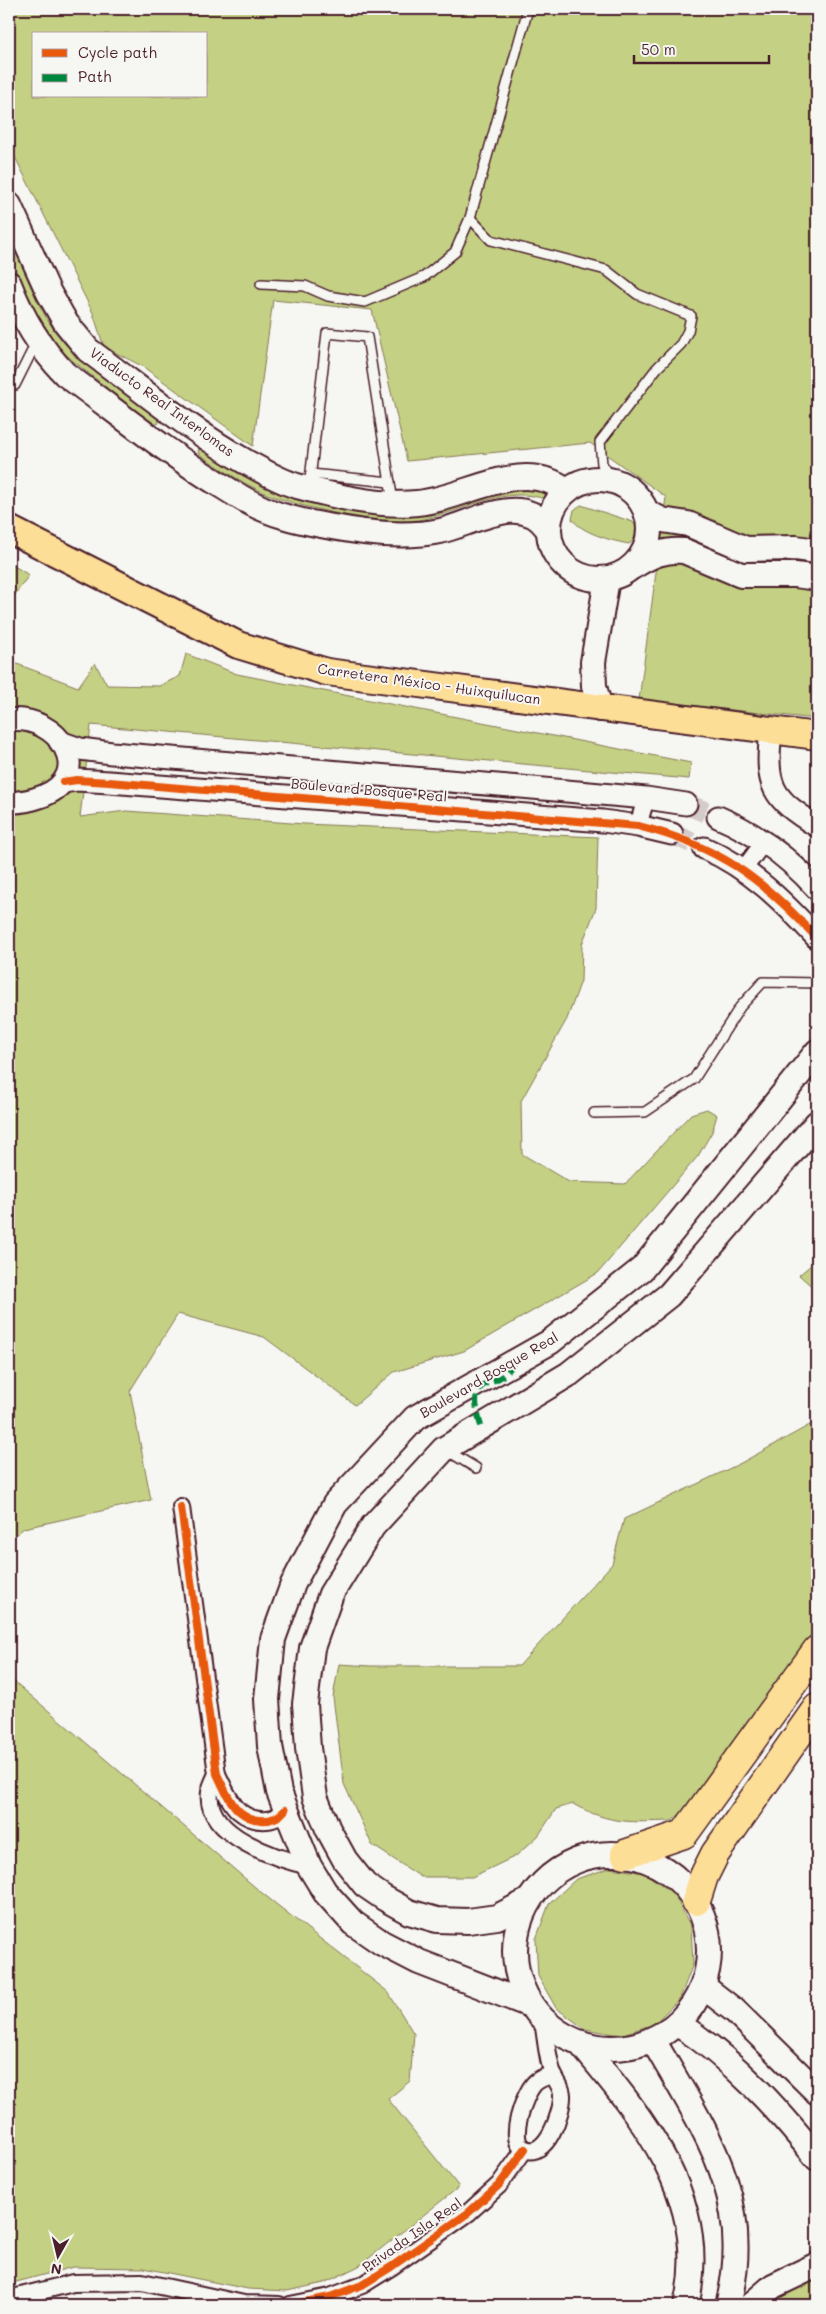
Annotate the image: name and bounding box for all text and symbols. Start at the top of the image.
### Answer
legend [32,32,208,98]
scale bar [634,32,768,64]
text: 50 m [641,39,676,59]
text: Cycle path [78,42,157,62]
text: Path [78,66,112,86]
street label: Viaducto Real Interlomas [86,343,238,461]
street label: Carretera México - Huixquilucan [316,658,542,709]
street label: Boulevard Bosque Real [290,773,448,806]
street label: Boulevard Bosque Real [416,1327,561,1422]
street label: Privada Isla Real [358,2193,465,2276]
north arrow [32,2232,82,2282]
text: N [50,2259,63,2280]

